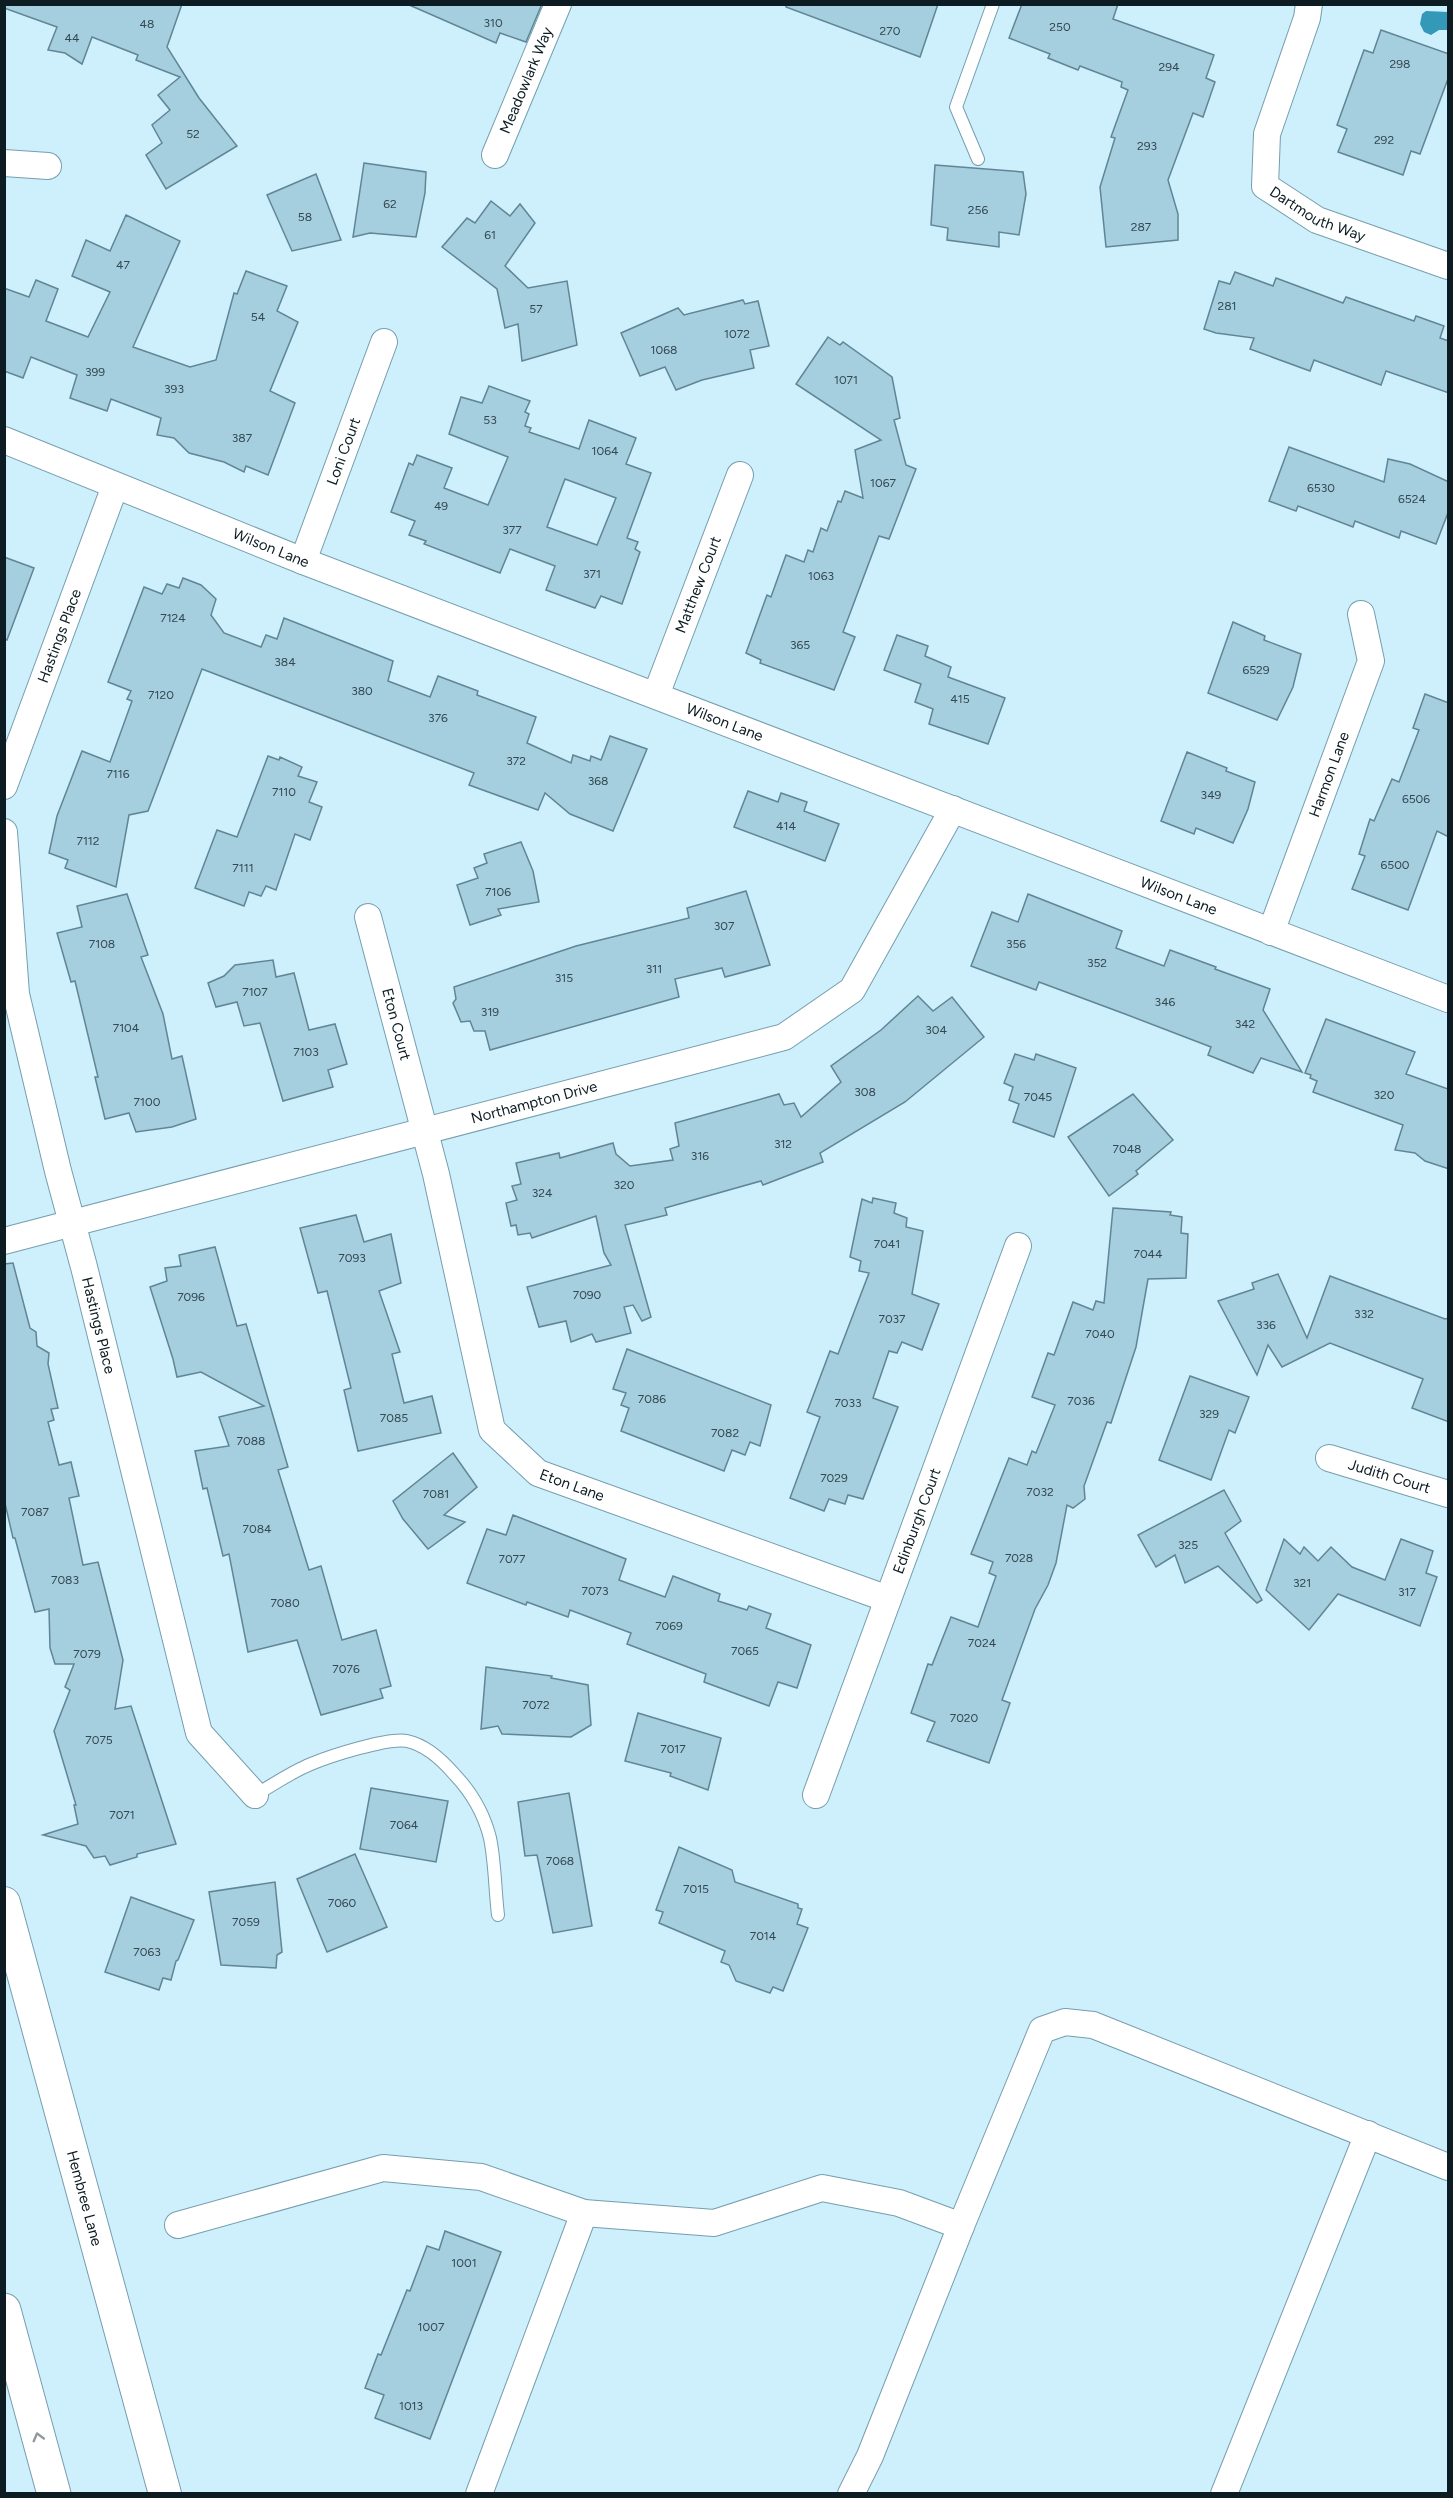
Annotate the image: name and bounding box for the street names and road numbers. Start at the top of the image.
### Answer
street label: Meadowlark Way [496,24,556,136]
street label: Dartmouth Way [1266,182,1368,245]
street label: Loni Court [323,415,364,488]
street label: Wilson Lane [230,524,312,572]
street label: Matthew Court [671,533,725,636]
street label: Hastings Place [34,586,85,685]
street label: Wilson Lane [684,699,766,745]
street label: Harmon Lane [1305,729,1353,820]
street label: Wilson Lane [1138,873,1220,919]
street label: Eton Court [378,986,415,1063]
street label: Northampton Drive [469,1077,599,1127]
street label: Hastings Place [78,1275,119,1376]
street label: Judith Court [1346,1455,1433,1497]
street label: Eton Lane [537,1465,607,1505]
street label: Edinburgh Court [889,1465,945,1576]
street label: Hembree Lane [63,2148,106,2248]

